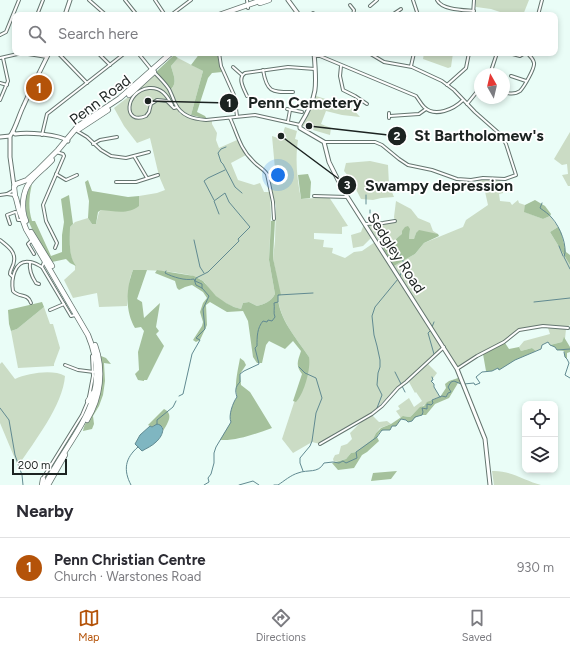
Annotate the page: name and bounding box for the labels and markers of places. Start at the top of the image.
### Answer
pin: 1 [26,73,52,103]
callout: Penn Cemetery [219,89,370,117]
callout: St Bartholomew's [387,122,552,150]
callout: Swampy depression [337,171,521,199]

